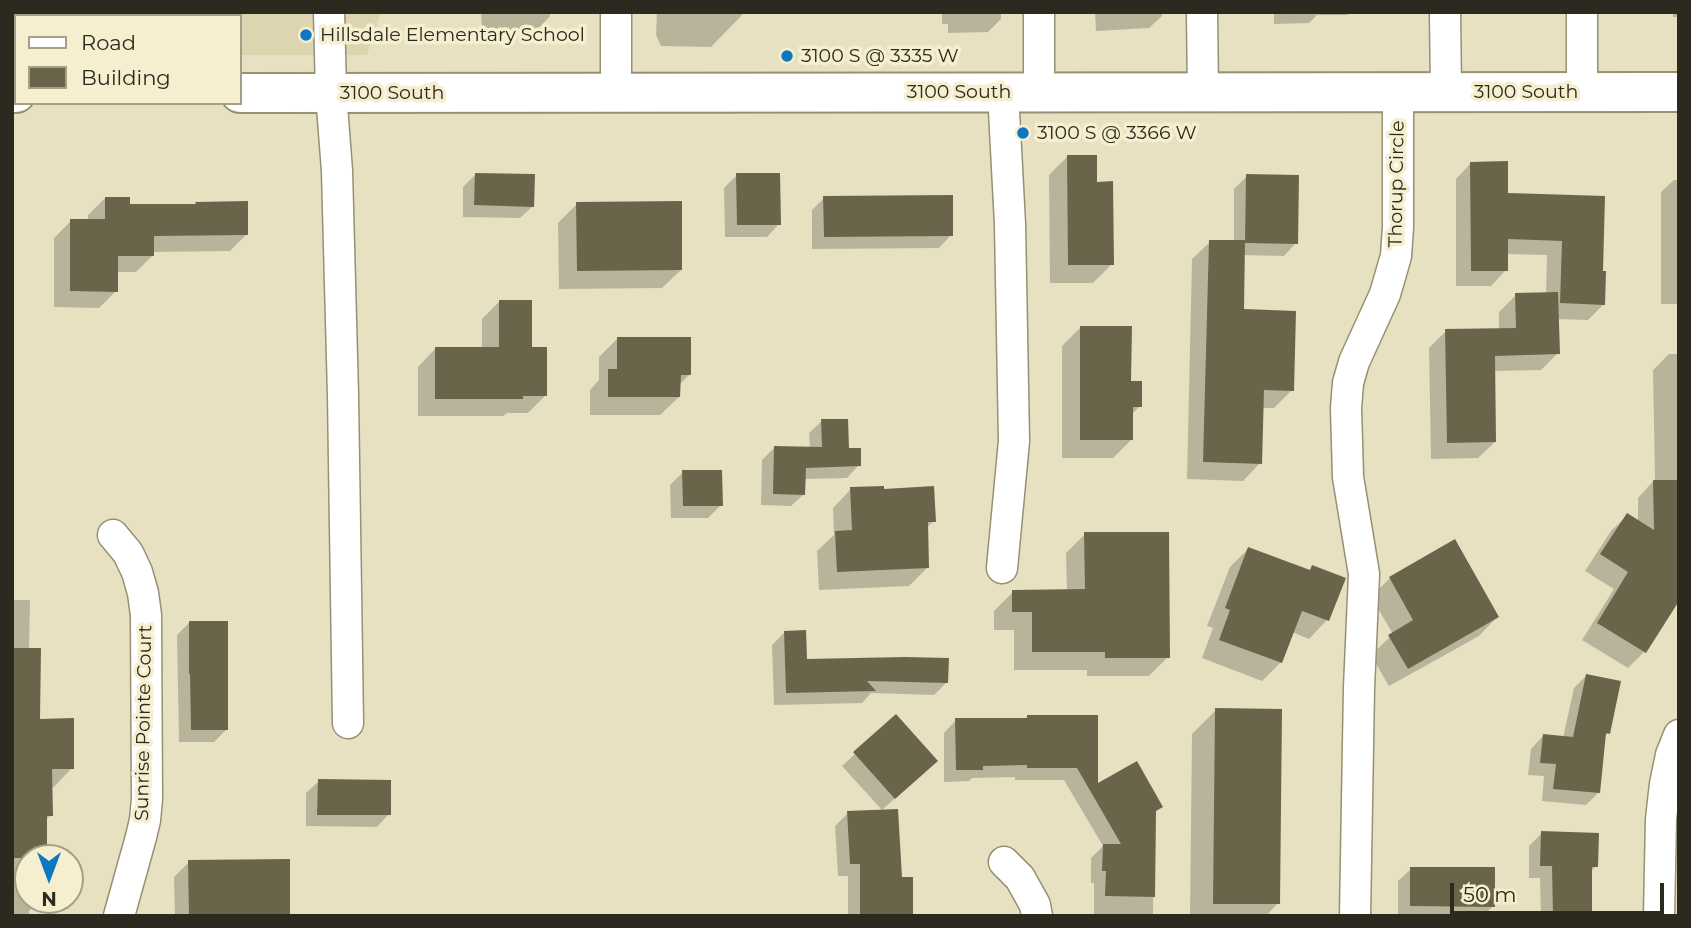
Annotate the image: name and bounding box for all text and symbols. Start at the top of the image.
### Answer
legend [14,14,242,105]
place label: Hillsdale Elementary School [320,24,585,46]
marker: Hillsdale Elementary School [298,27,314,43]
text: Road [81,30,136,55]
place label: 3100 S @ 3335 W [801,45,959,67]
marker: 3100 S @ 3335 W [779,48,795,64]
text: Building [81,65,171,90]
street label: 3100 South [907,81,1011,103]
street label: 3100 South [1474,81,1578,103]
street label: 3100 South [340,82,444,104]
street label: Thorup Circle [1384,120,1410,248]
place label: 3100 S @ 3366 W [1037,122,1197,144]
marker: 3100 S @ 3366 W [1015,125,1031,141]
street label: Sunrise Pointe Court [131,625,157,821]
north arrow [14,844,84,914]
scale bar [1453,869,1666,913]
text: 50 m [1463,882,1517,907]
text: N [41,887,57,910]

